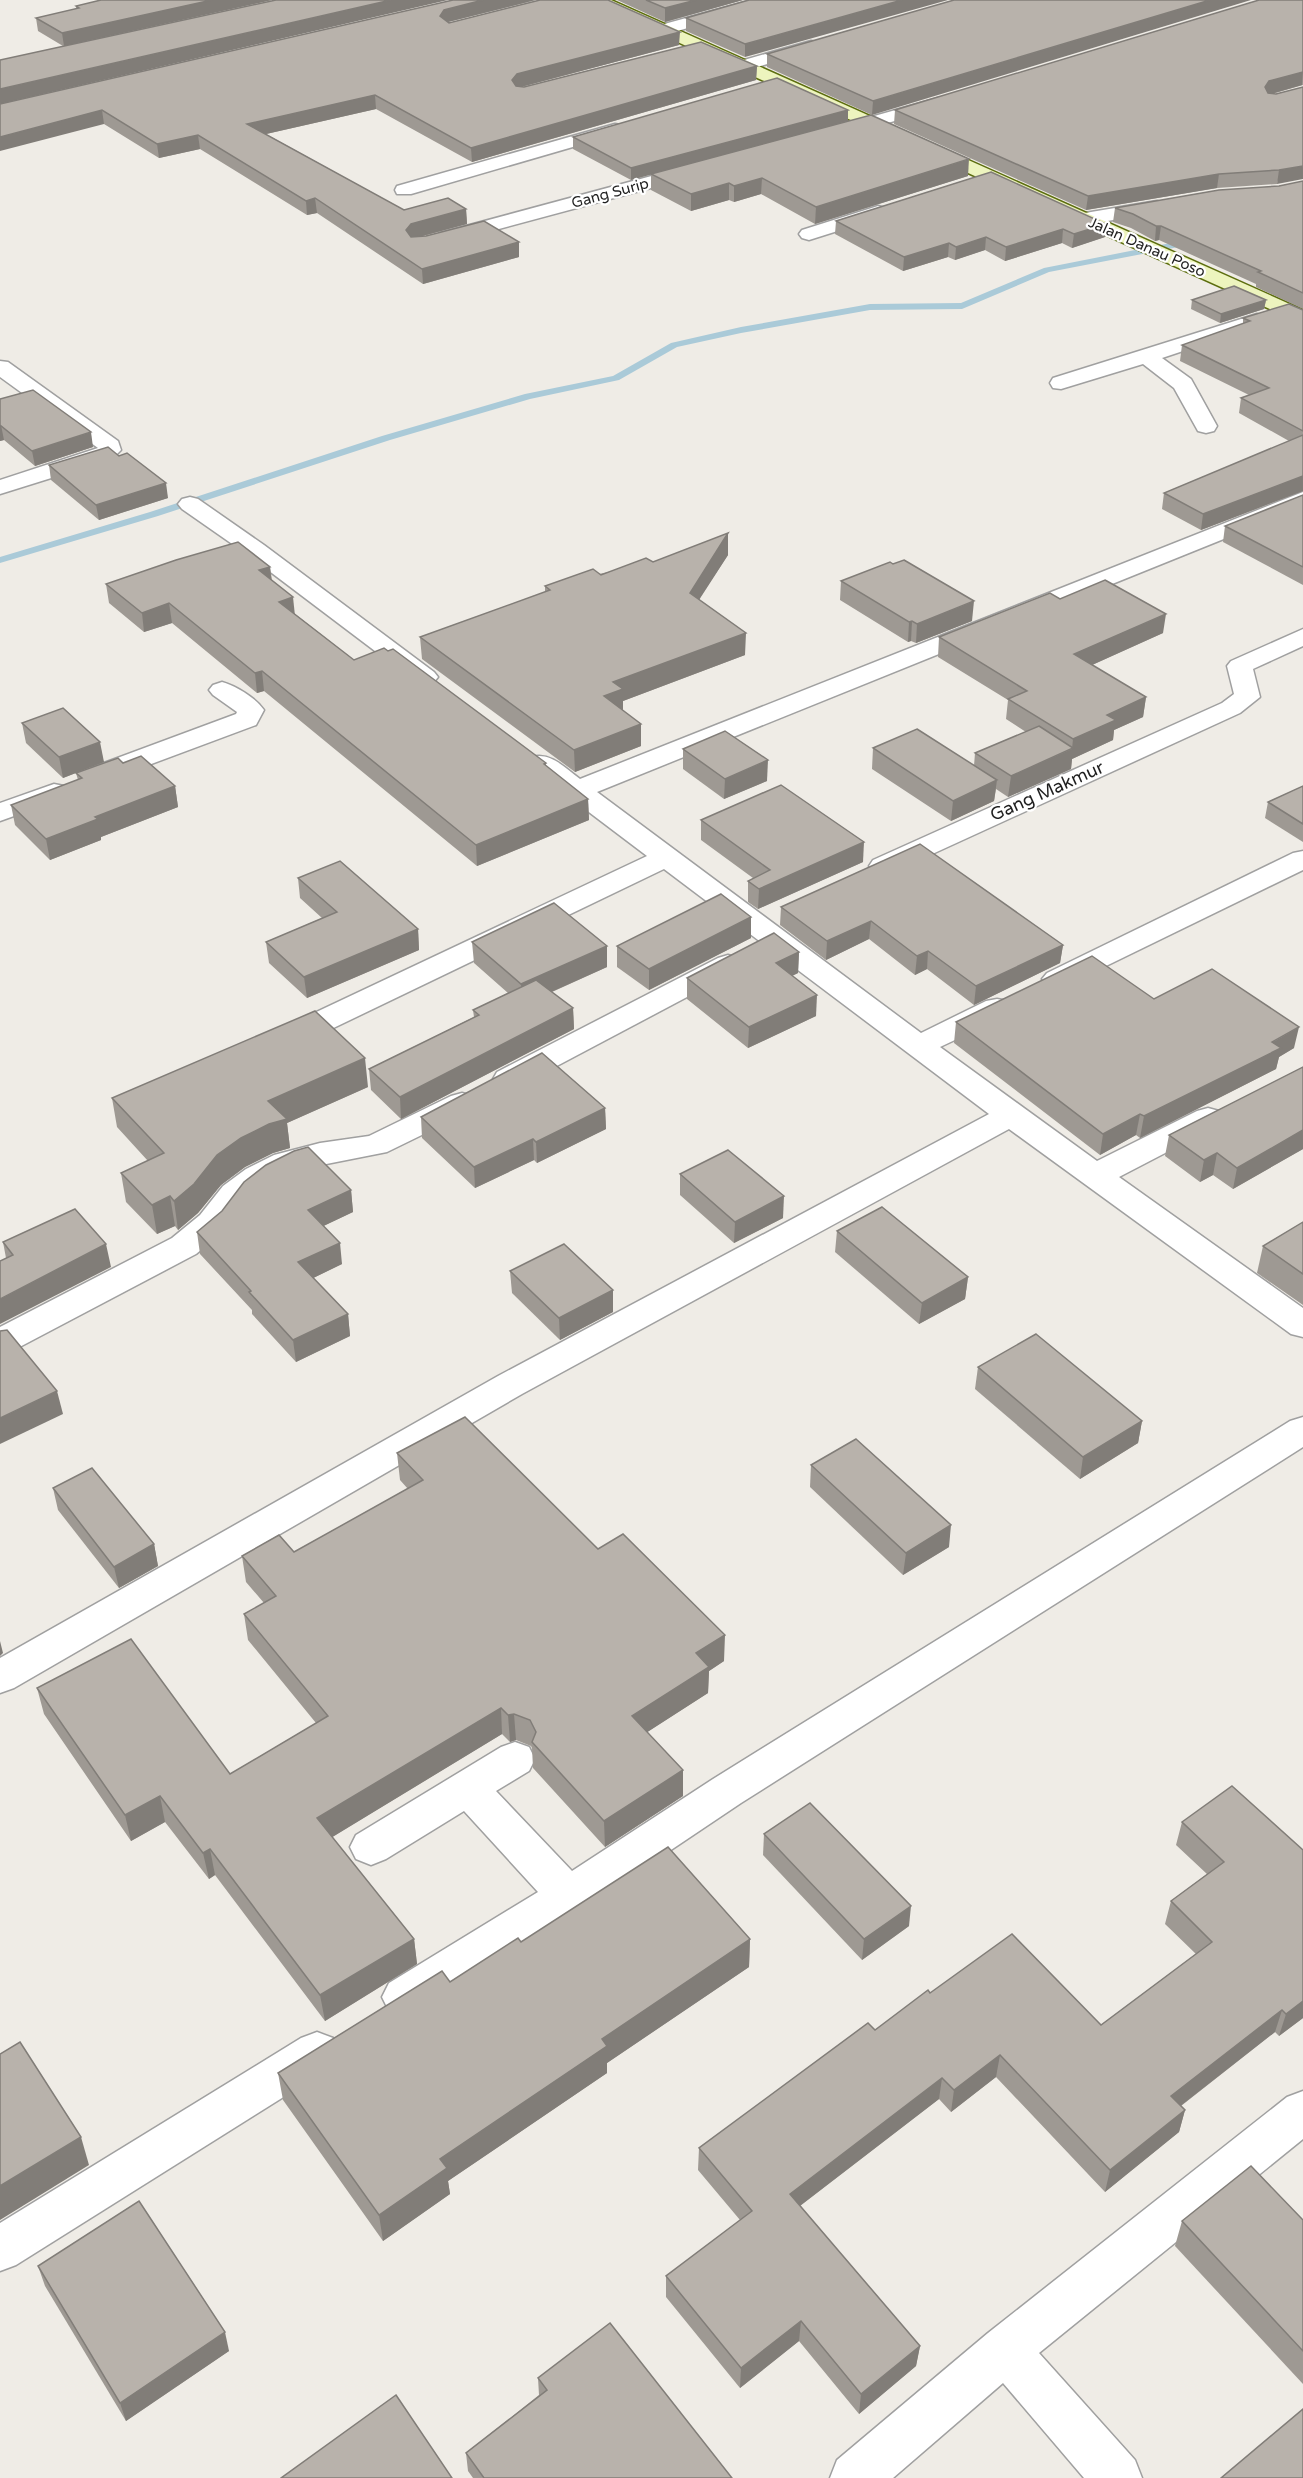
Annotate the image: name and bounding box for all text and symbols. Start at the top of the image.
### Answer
street label: Gang Surip [569,174,651,212]
street label: Jalan Danau Poso [1086,213,1208,281]
street label: Gang Makmur [987,756,1107,826]

